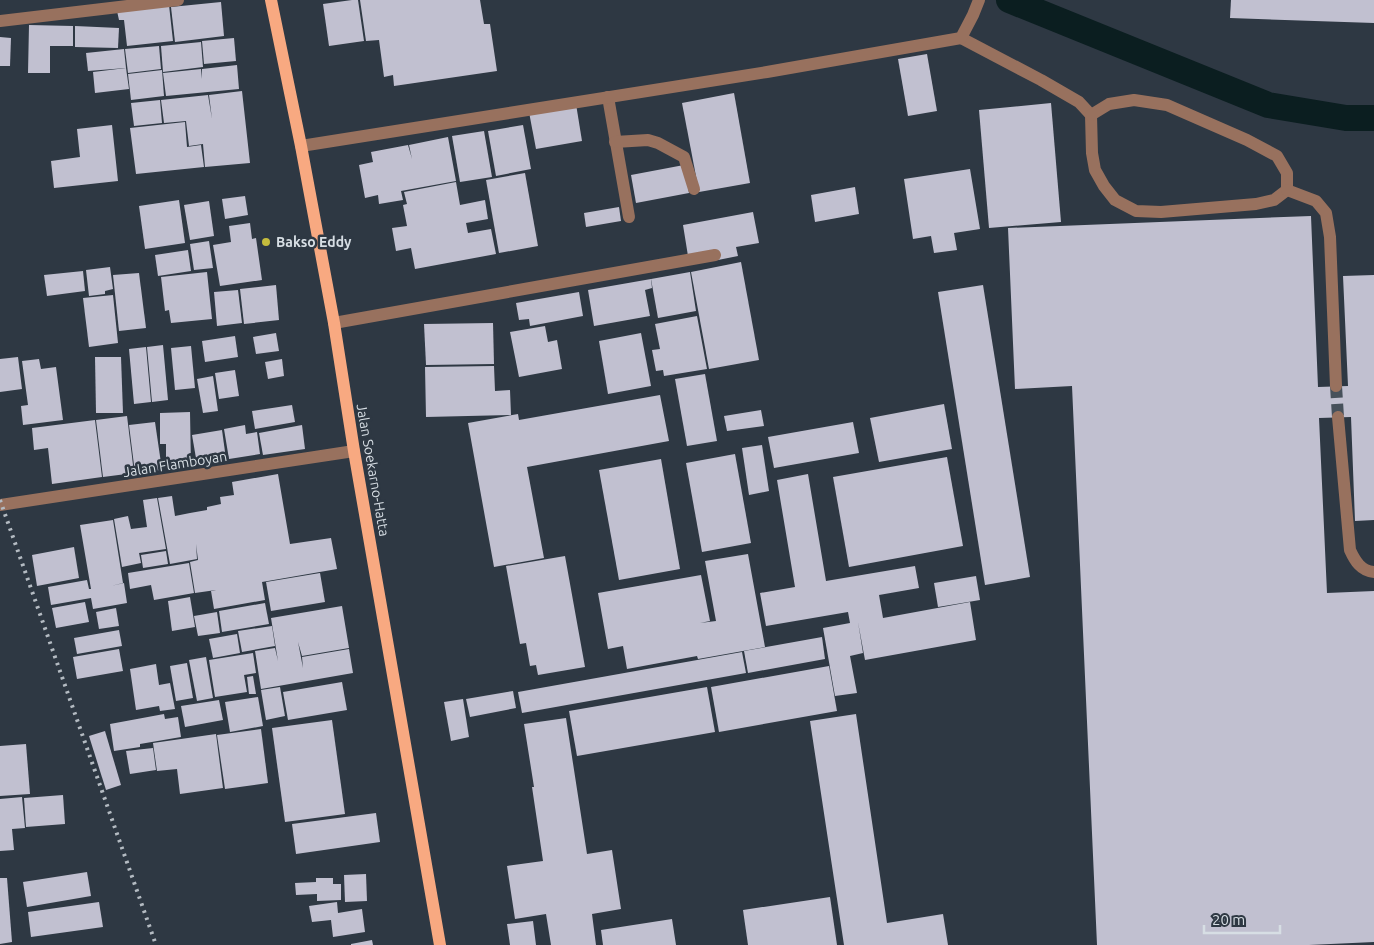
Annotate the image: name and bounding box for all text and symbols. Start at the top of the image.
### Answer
place label: Bakso Eddy [276,234,352,250]
marker: Bakso Eddy [260,236,272,248]
street label: Jalan Soekarno-Hatta [353,402,393,538]
street label: Jalan Flamboyan [122,448,228,480]
scale bar [1204,902,1280,934]
text: 20 m [1212,911,1245,928]

